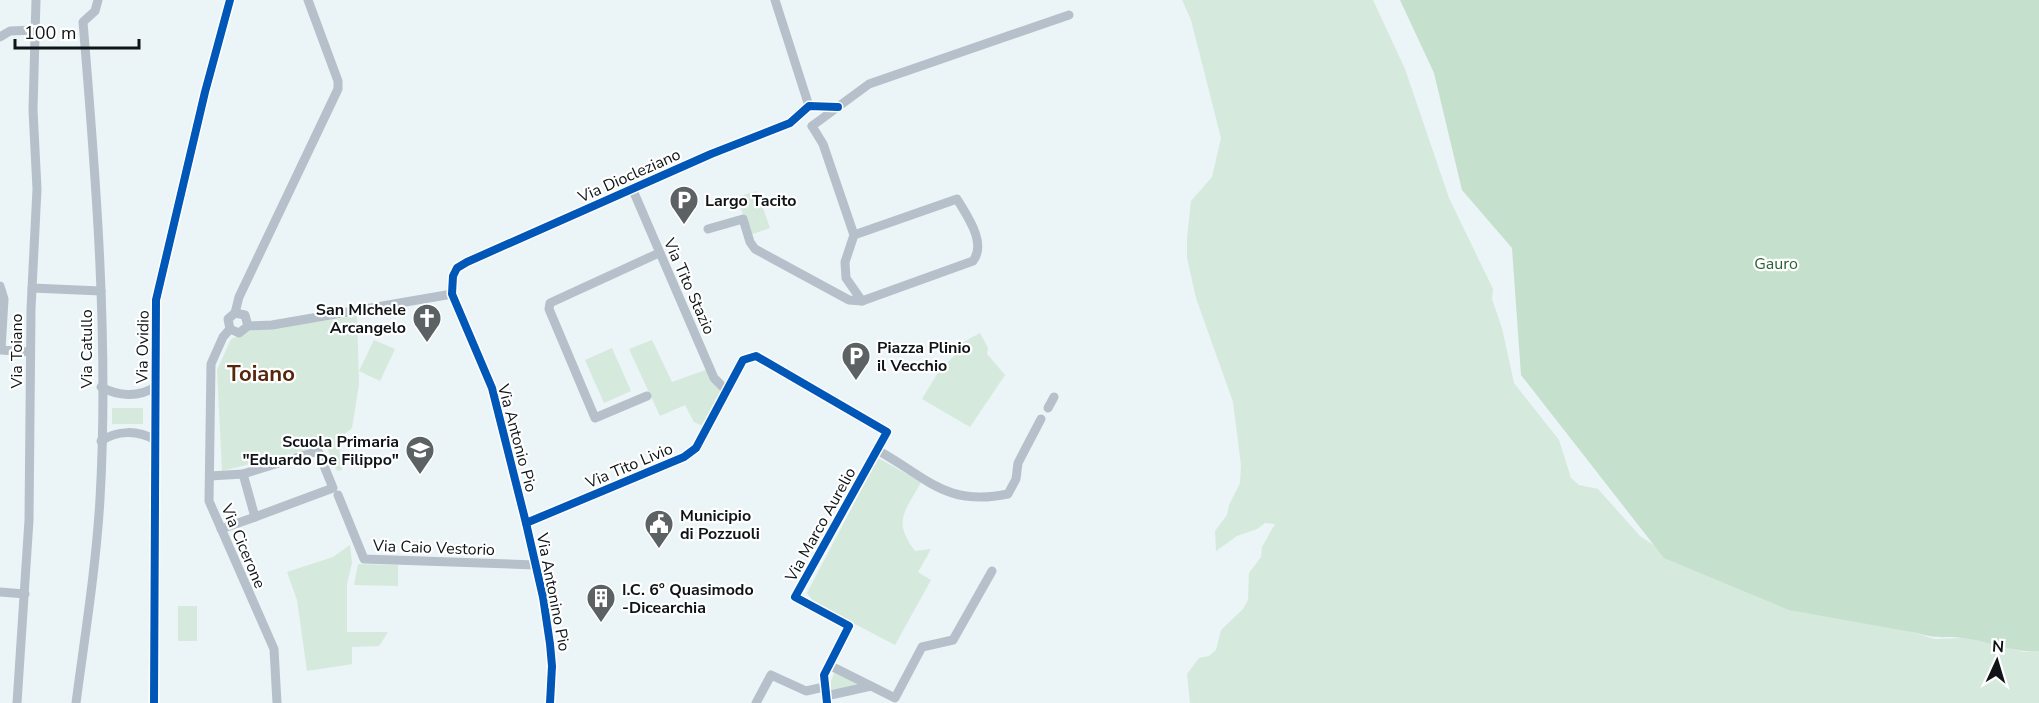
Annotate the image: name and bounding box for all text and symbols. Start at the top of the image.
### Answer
scale bar [15,12,140,50]
text: 100 m [24,21,76,45]
street label: Via Diocleziano [574,143,684,209]
parking icon: Largo Tacito [668,184,700,226]
place label: Largo Tacito [705,190,796,212]
street label: Via Tito Stazio [658,234,720,338]
park label: Gauro [1754,253,1798,275]
place label: San MIchele Arcangelo [316,299,406,339]
church icon: San MIchele Arcangelo [411,302,443,344]
street label: Via Catullo [76,309,98,390]
street label: Via Ovidio [131,310,155,385]
street label: Via Toiano [6,313,28,389]
place label: Piazza Plinio il Vecchio [877,337,971,377]
parking icon: Piazza Plinio il Vecchio [840,340,872,382]
district label: Toiano [227,359,295,389]
street label: Via Antonio Pio [492,381,542,495]
place label: Scuola Primaria "Eduardo De Filippo" [242,431,399,471]
school or university icon: Scuola Primaria "Eduardo De Filippo" [404,434,436,476]
street label: Via Tito Livio [582,438,676,494]
street label: Via Marco Aurelio [780,463,861,586]
street label: Via Cicerone [215,500,271,592]
place label: Municipio di Pozzuoli [680,505,760,545]
public building icon: Municipio di Pozzuoli [643,508,675,550]
street label: Via Antonino Pio [531,530,575,653]
street label: Via Caio Vestorio [372,535,495,561]
place label: I.C. 6° Quasimodo -Dicearchia [622,579,754,619]
building icon: I.C. 6° Quasimodo -Dicearchia [585,582,617,624]
north arrow [1967,631,2027,691]
text: N [1991,636,2005,658]

